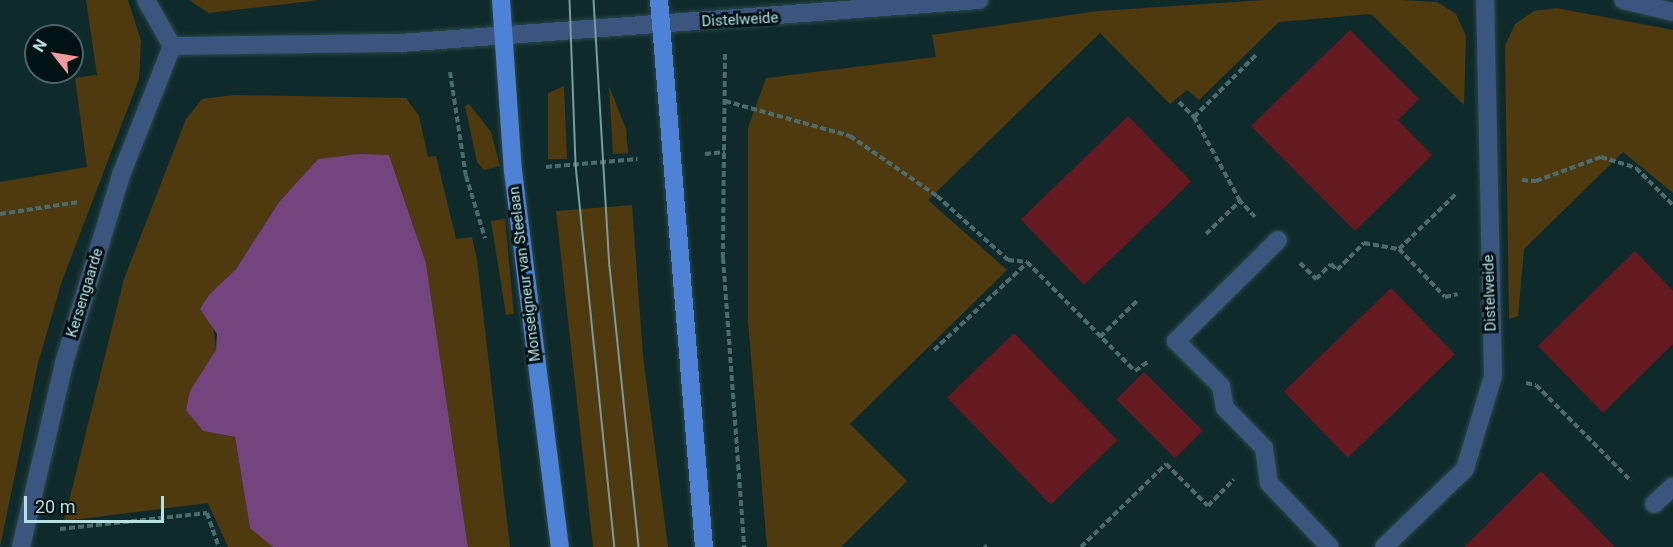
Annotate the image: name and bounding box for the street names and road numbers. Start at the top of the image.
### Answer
street label: Distelweide [701,9,779,31]
street label: Monseigneur van Steelaan [505,185,545,363]
street label: Kersengaarde [63,246,107,340]
street label: Distelweide [1480,254,1500,332]

